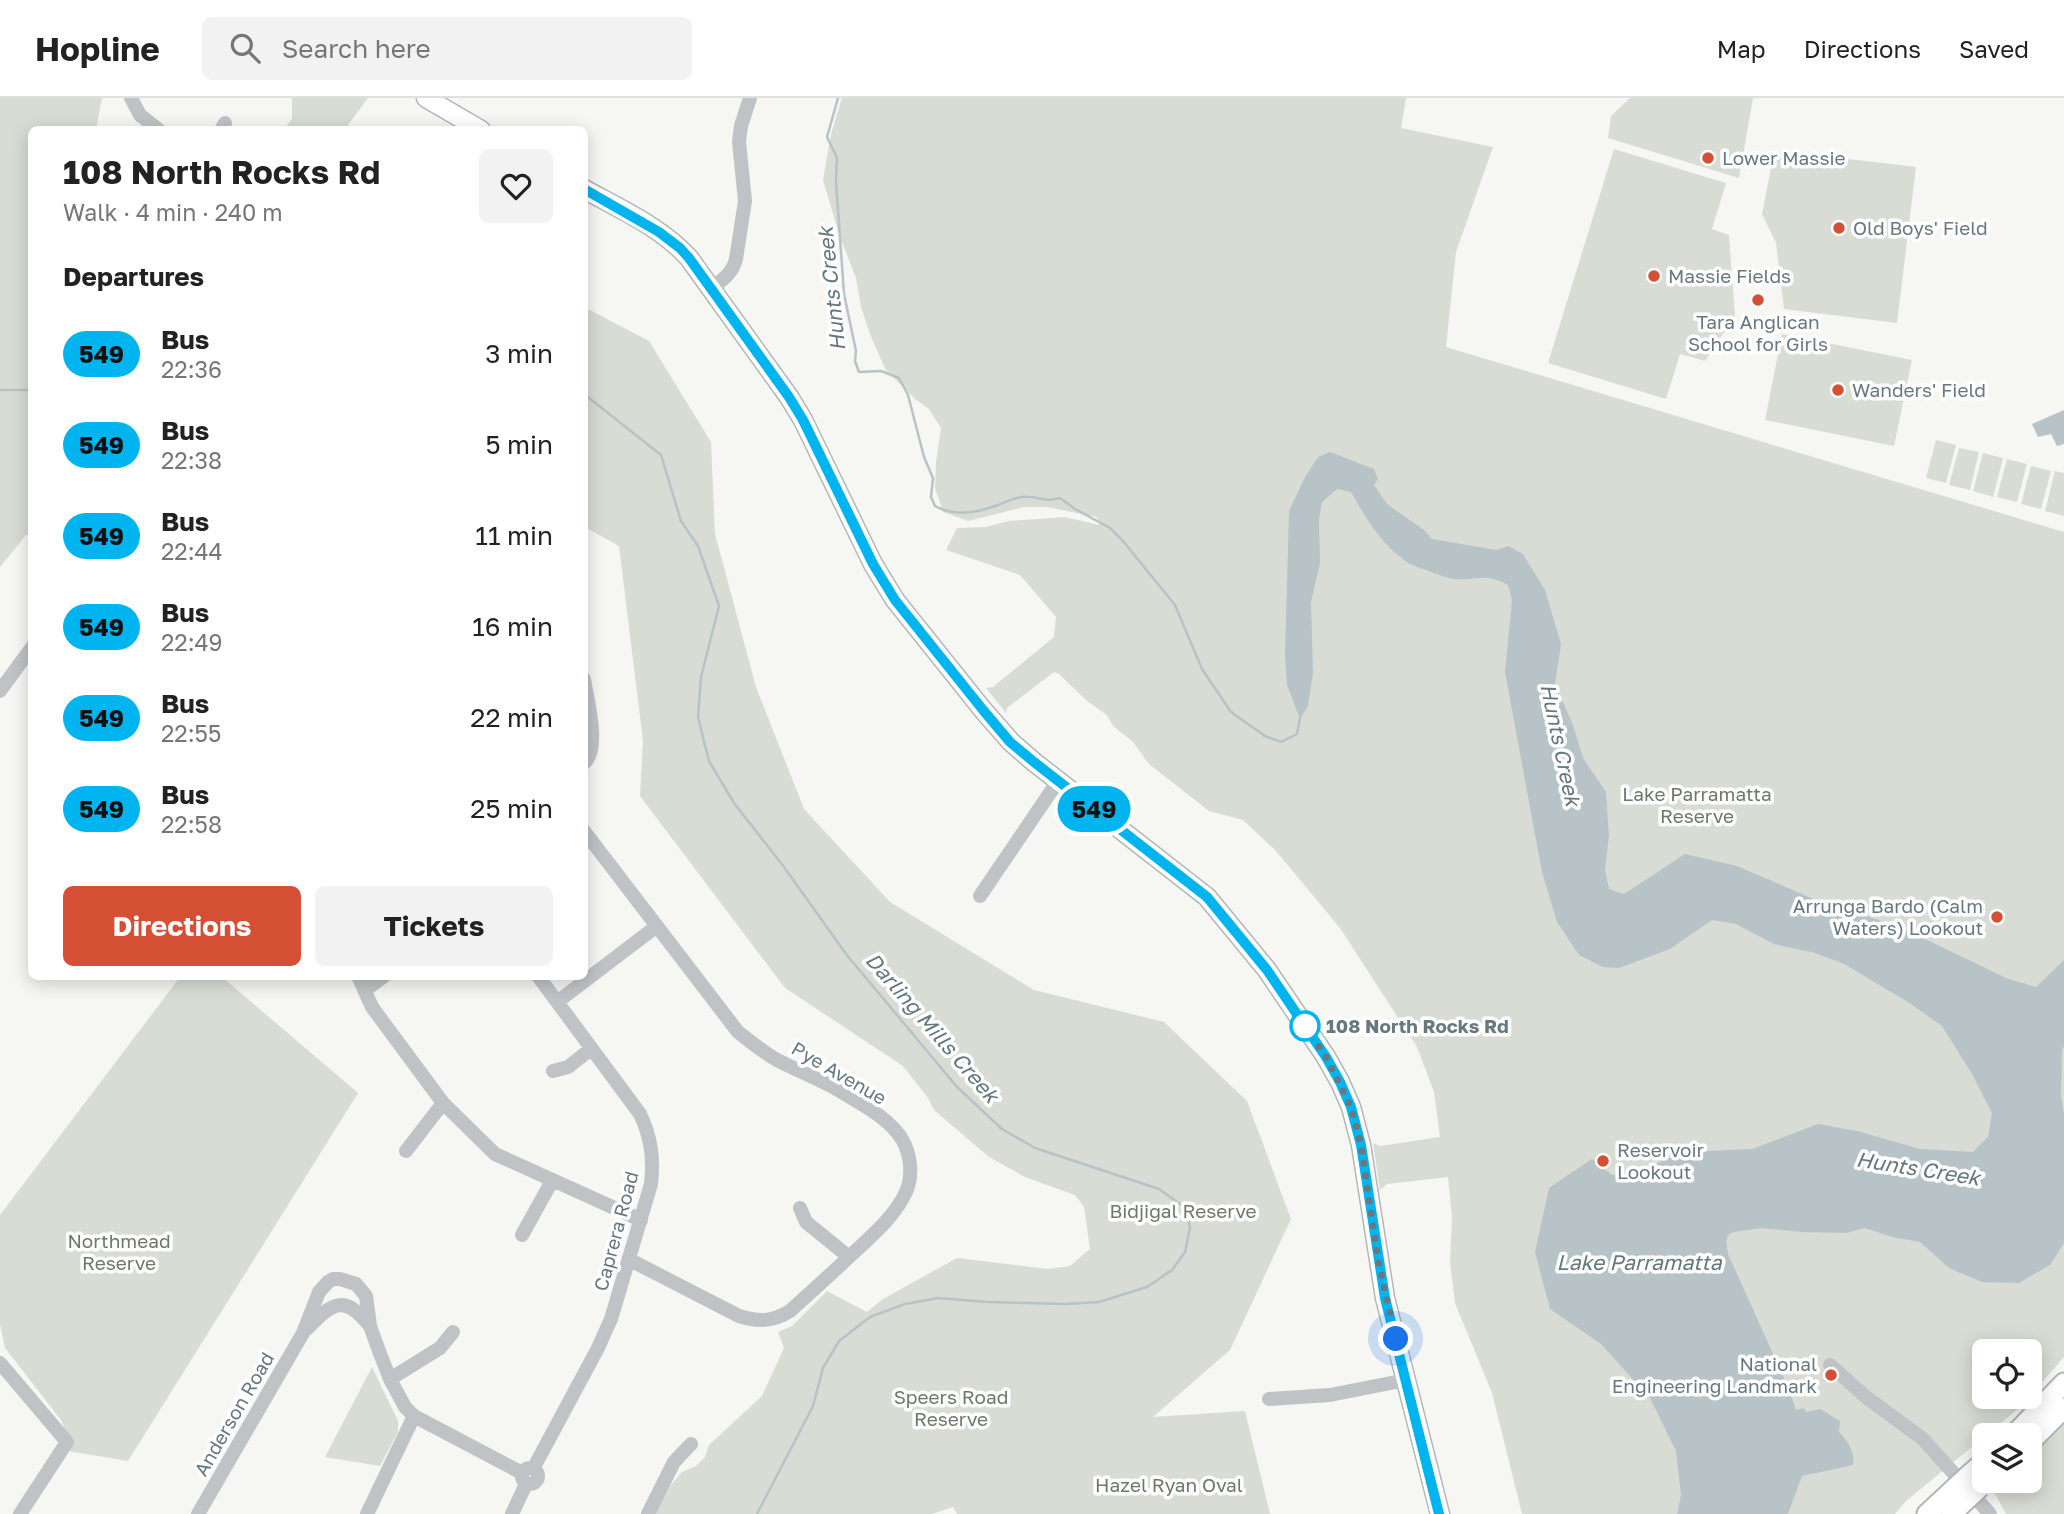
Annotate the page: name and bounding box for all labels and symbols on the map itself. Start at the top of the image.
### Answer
place label: Lower Massie [1722,146,1846,169]
marker: Lower Massie [1700,150,1716,166]
place label: Old Boys' Field [1853,216,1988,239]
marker: Old Boys' Field [1831,220,1847,236]
water label: Hunts Creek [811,224,850,352]
place label: Massie Fields [1668,264,1791,287]
marker: Massie Fields [1646,268,1662,284]
marker: Tara Anglican School for Girls [1750,292,1766,308]
place label: Tara Anglican School for Girls [1688,310,1828,355]
place label: Wanders' Field [1852,378,1986,401]
marker: Wanders' Field [1830,382,1846,398]
water label: Hunts Creek [1535,681,1587,811]
park label: Lake Parramatta Reserve [1622,782,1772,827]
line badge: 549 [1054,786,1134,832]
place label: Arrunga Bardo (Calm Waters) Lookout [1793,894,1983,939]
marker: Arrunga Bardo (Calm Waters) Lookout [1989,909,2005,925]
water label: Darling Mills Creek [861,947,1006,1109]
marker: 108 North Rocks Rd [1290,1011,1320,1041]
place label: 108 North Rocks Rd [1326,1014,1509,1037]
street label: Pye Avenue [788,1036,891,1109]
place label: Reservoir Lookout [1617,1138,1705,1183]
water label: Hunts Creek [1855,1145,1984,1191]
marker: Reservoir Lookout [1595,1153,1611,1169]
street label: Caprera Road [589,1169,643,1293]
park label: Bidjigal Reserve [1109,1199,1257,1222]
park label: Northmead Reserve [67,1229,171,1274]
water label: Lake Parramatta [1556,1249,1723,1275]
your location [1378,1321,1413,1356]
street label: Anderson Road [189,1348,278,1480]
place label: National Engineering Landmark [1612,1352,1817,1397]
marker: National Engineering Landmark [1823,1367,1839,1383]
park label: Speers Road Reserve [894,1385,1008,1430]
park label: Hazel Ryan Oval [1095,1473,1243,1496]

